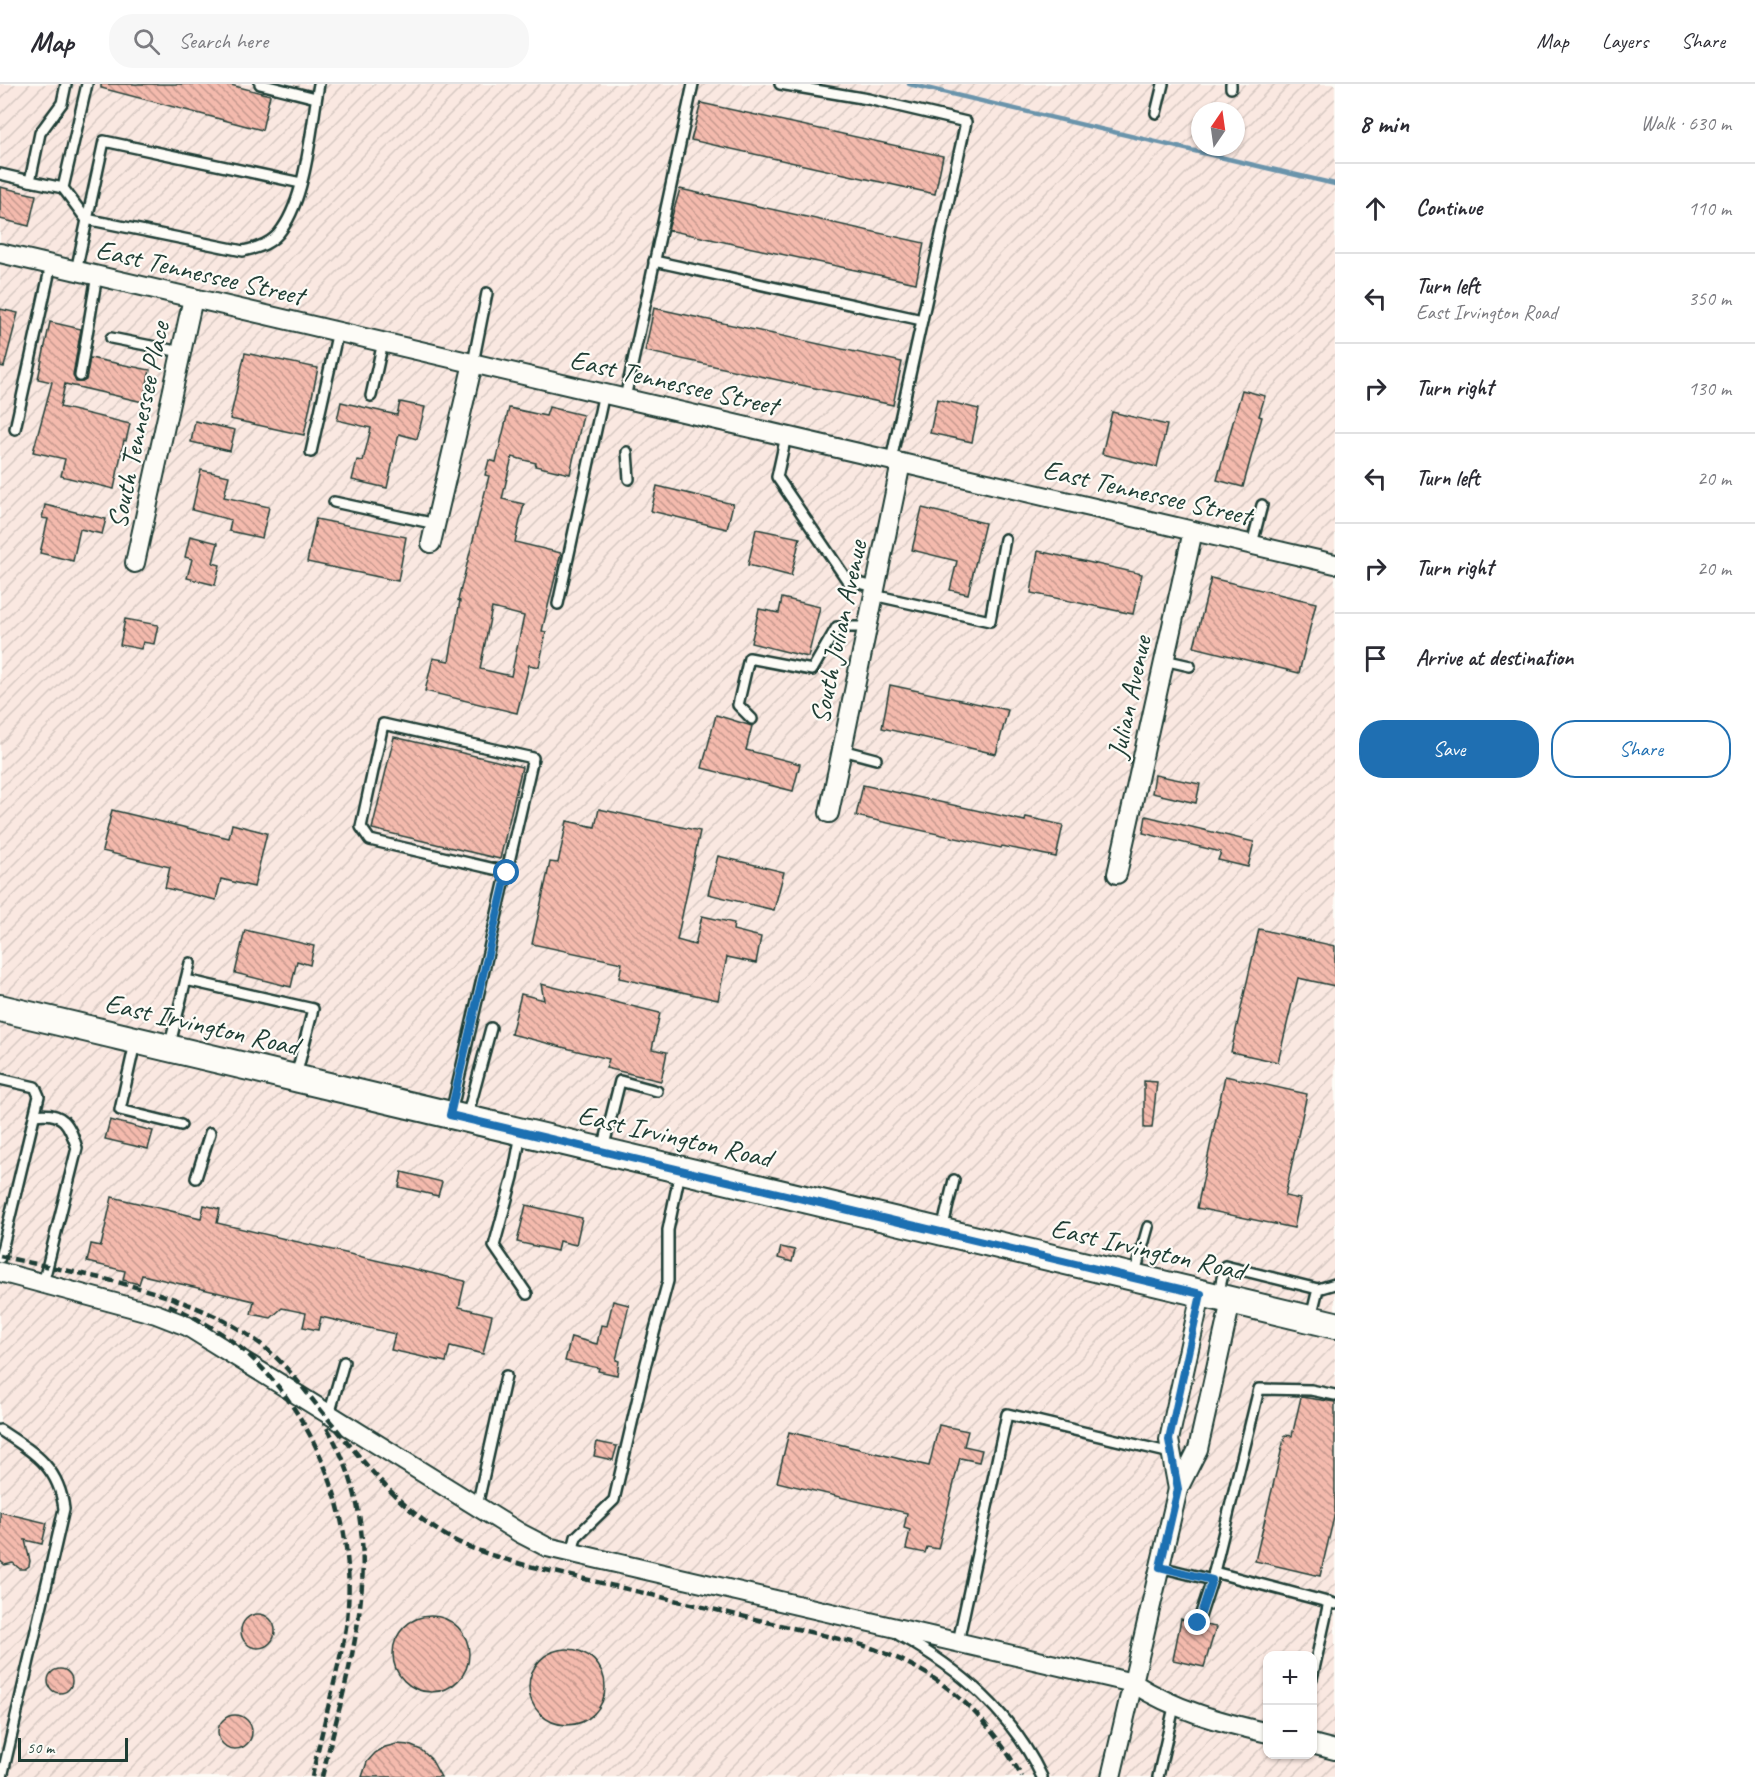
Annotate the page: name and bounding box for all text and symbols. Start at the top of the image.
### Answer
search box [109,14,529,68]
text: Map [30,24,73,59]
icon: search [130,25,163,58]
text: Search here [178,27,268,55]
text: Map [1536,28,1569,54]
text: Layers [1602,28,1648,54]
text: Share [1681,28,1725,54]
north arrow [1191,102,1245,156]
text: 8 min [1359,107,1409,140]
text: Walk · 630 m [1641,111,1731,136]
icon: ahead [1359,192,1392,225]
text: Continue [1416,194,1482,222]
text: 110 m [1688,196,1731,221]
street label: East Tennessee Street [93,231,311,314]
text: Turn left [1416,272,1480,300]
icon: left [1359,282,1392,315]
text: 350 m [1688,286,1731,311]
text: East Irvington Road [1416,300,1557,325]
street label: South Tennessee Place [99,317,177,532]
street label: East Tennessee Street [567,341,785,424]
icon: right [1359,372,1392,405]
text: Turn right [1416,374,1493,402]
text: 130 m [1688,376,1731,401]
street label: East Tennessee Street [1040,451,1258,534]
icon: left [1359,462,1392,495]
text: Turn left [1416,464,1480,492]
text: 20 m [1697,466,1731,491]
street label: South Julian Avenue [802,535,875,727]
icon: right [1359,552,1392,585]
text: Turn right [1416,554,1493,582]
text: 20 m [1697,556,1731,581]
street label: Julian Avenue [1099,631,1159,763]
icon: arrive [1359,642,1392,675]
text: Arrive at destination [1416,644,1573,672]
button: Save [1359,720,1539,778]
button: Share [1551,720,1731,778]
route start [493,859,519,885]
street label: East Irvington Road [102,985,306,1064]
street label: East Irvington Road [575,1097,779,1176]
street label: East Irvington Road [1048,1210,1252,1289]
route end [1184,1609,1210,1635]
map controls [1263,1651,1317,1759]
button: + [1263,1651,1317,1705]
button: − [1263,1705,1317,1759]
scale bar [18,1735,128,1762]
text: 50 m [27,1738,54,1758]

